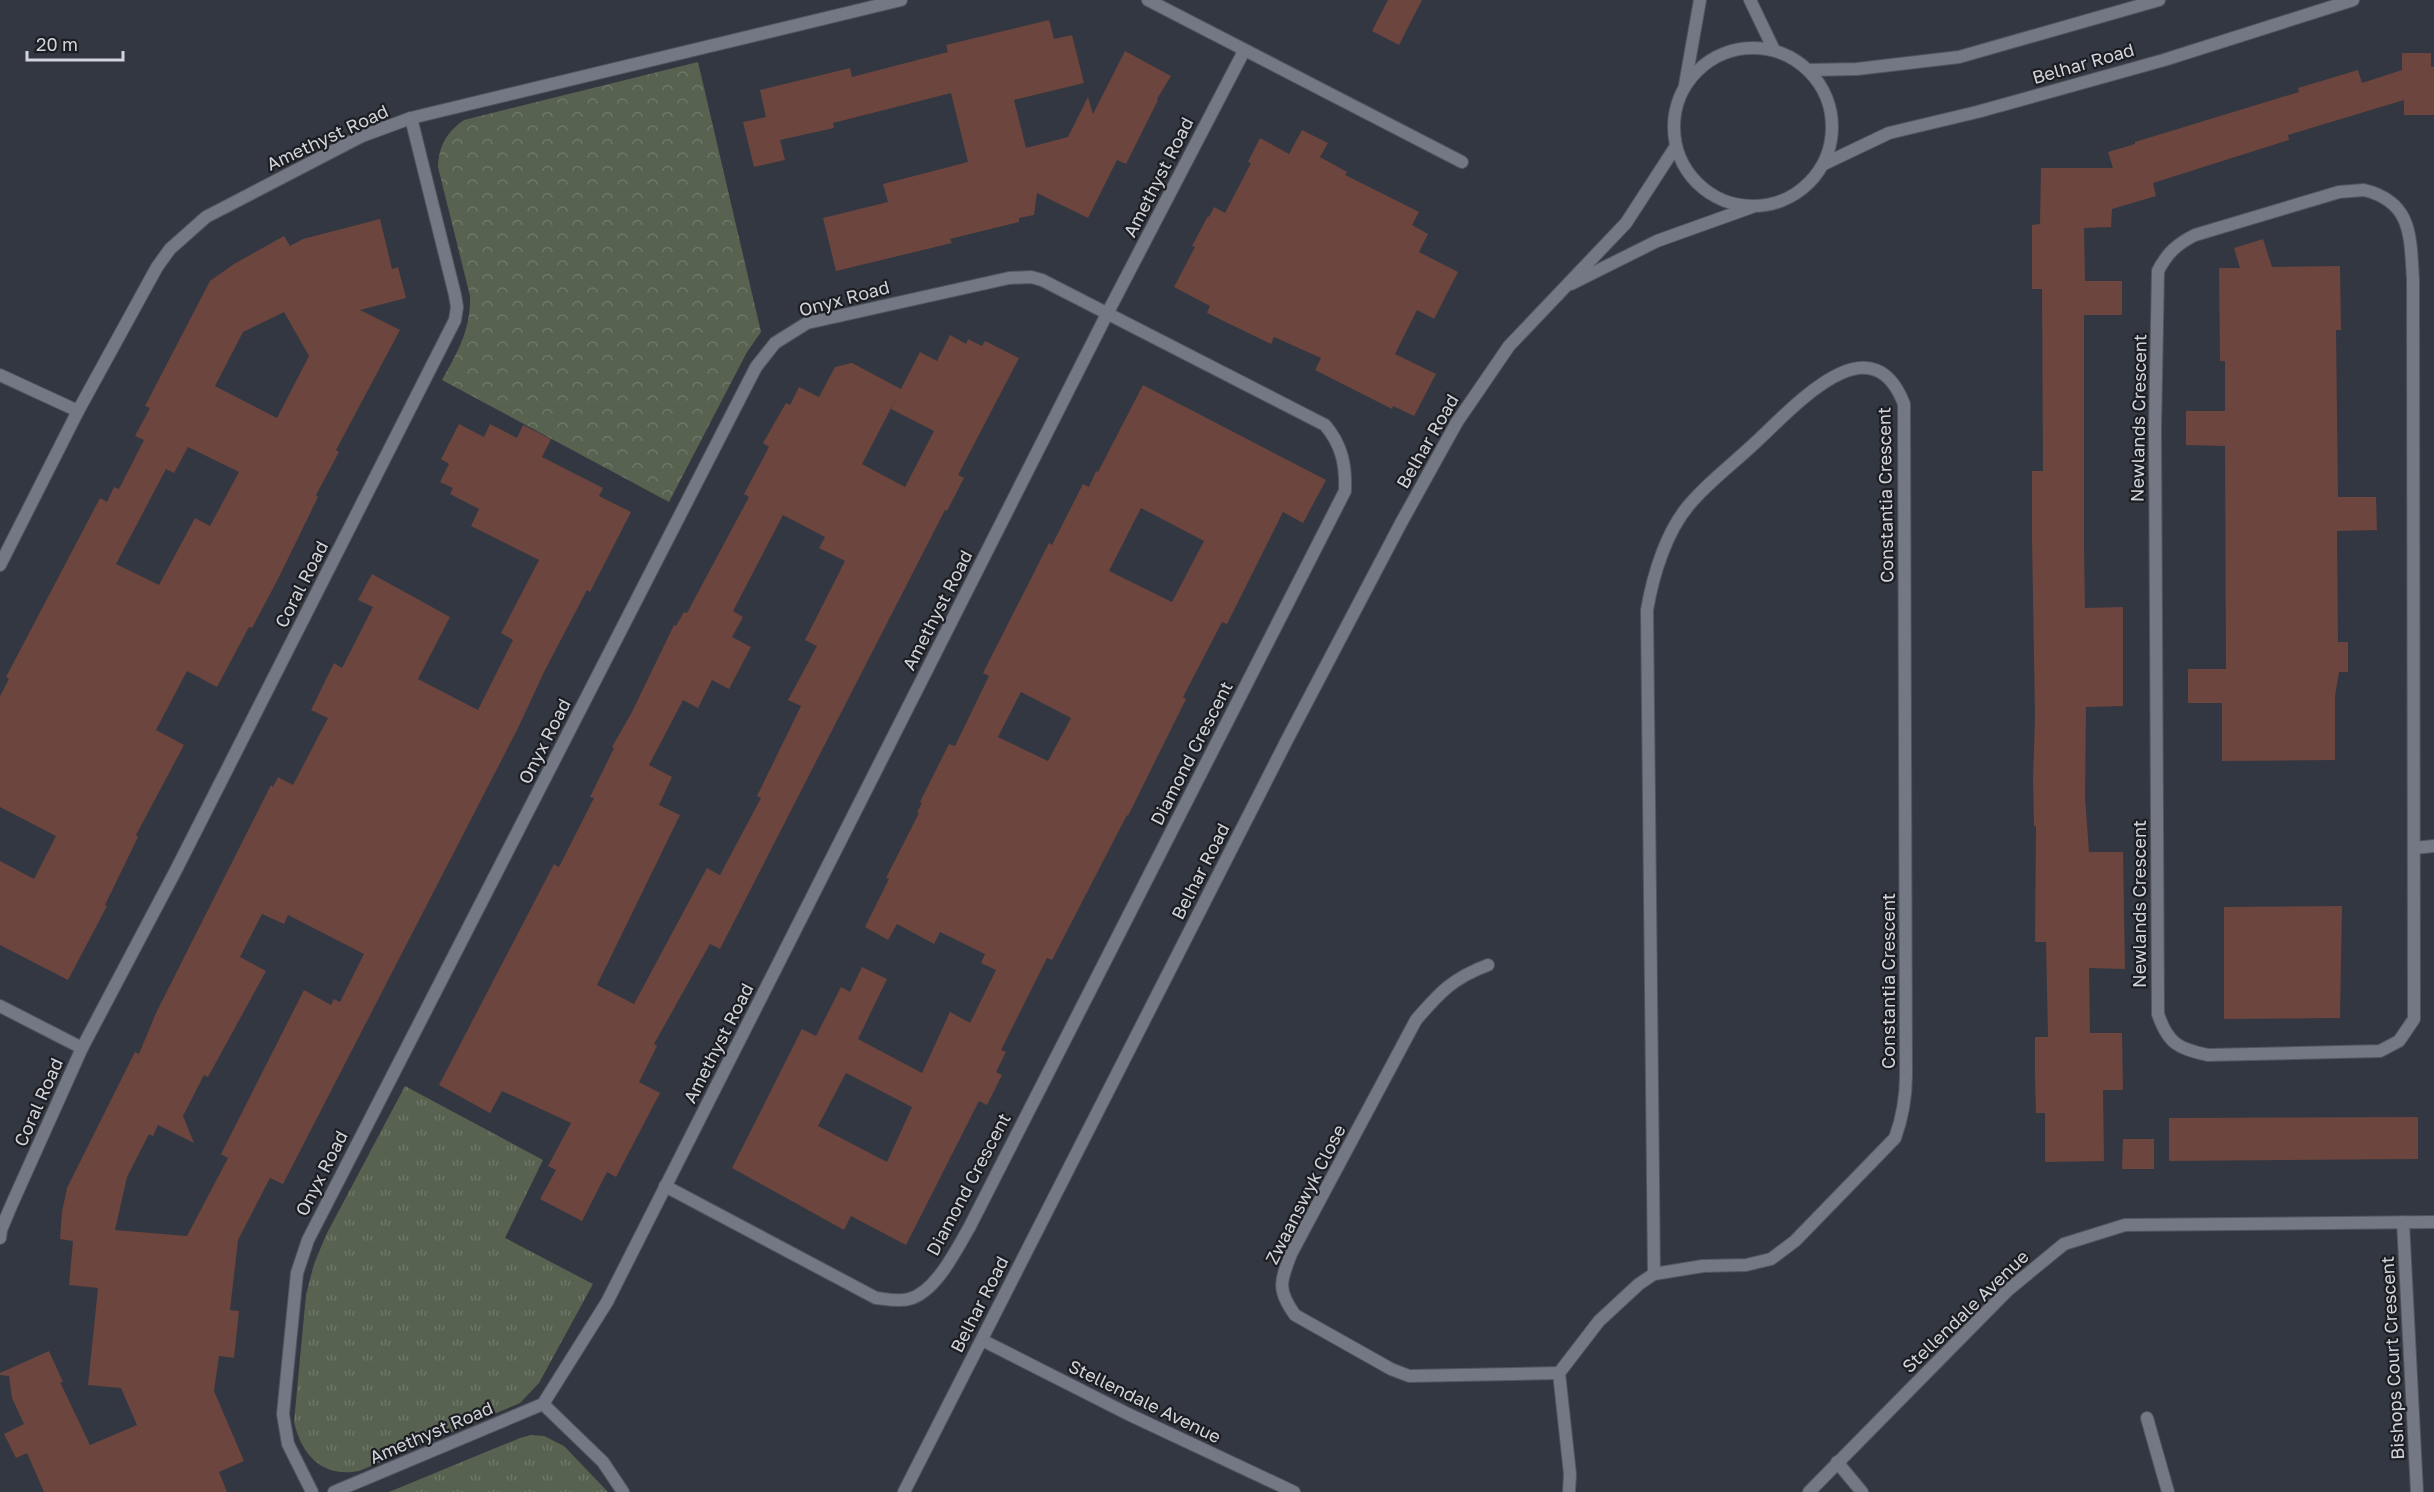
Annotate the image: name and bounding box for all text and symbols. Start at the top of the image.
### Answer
scale bar [27,24,123,62]
text: 20 m [36,33,78,55]
street label: Belhar Road [2029,38,2137,88]
street label: Amethyst Road [263,99,391,175]
street label: Amethyst Road [1118,113,1198,241]
street label: Onyx Road [796,275,892,321]
street label: Newlands Crescent [2126,334,2150,502]
street label: Belhar Road [1391,390,1463,492]
street label: Constantia Crescent [1872,407,1898,583]
street label: Coral Road [270,537,332,631]
street label: Amethyst Road [897,546,977,674]
street label: Diamond Crescent [1145,677,1237,829]
street label: Onyx Road [513,695,575,787]
street label: Belhar Road [1166,819,1234,923]
street label: Newlands Crescent [2128,820,2150,988]
street label: Constantia Crescent [1877,893,1899,1069]
street label: Amethyst Road [678,979,758,1107]
street label: Coral Road [9,1054,67,1150]
street label: Diamond Crescent [921,1109,1015,1259]
street label: Zwaanswyk Close [1260,1120,1350,1268]
street label: Onyx Road [290,1127,352,1219]
street label: Stellendale Avenue [1897,1245,2033,1377]
street label: Belhar Road [945,1252,1013,1356]
street label: Bishops Court Crescent [2376,1256,2408,1460]
street label: Stellendale Avenue [1065,1355,1225,1447]
street label: Amethyst Road [366,1396,496,1468]

